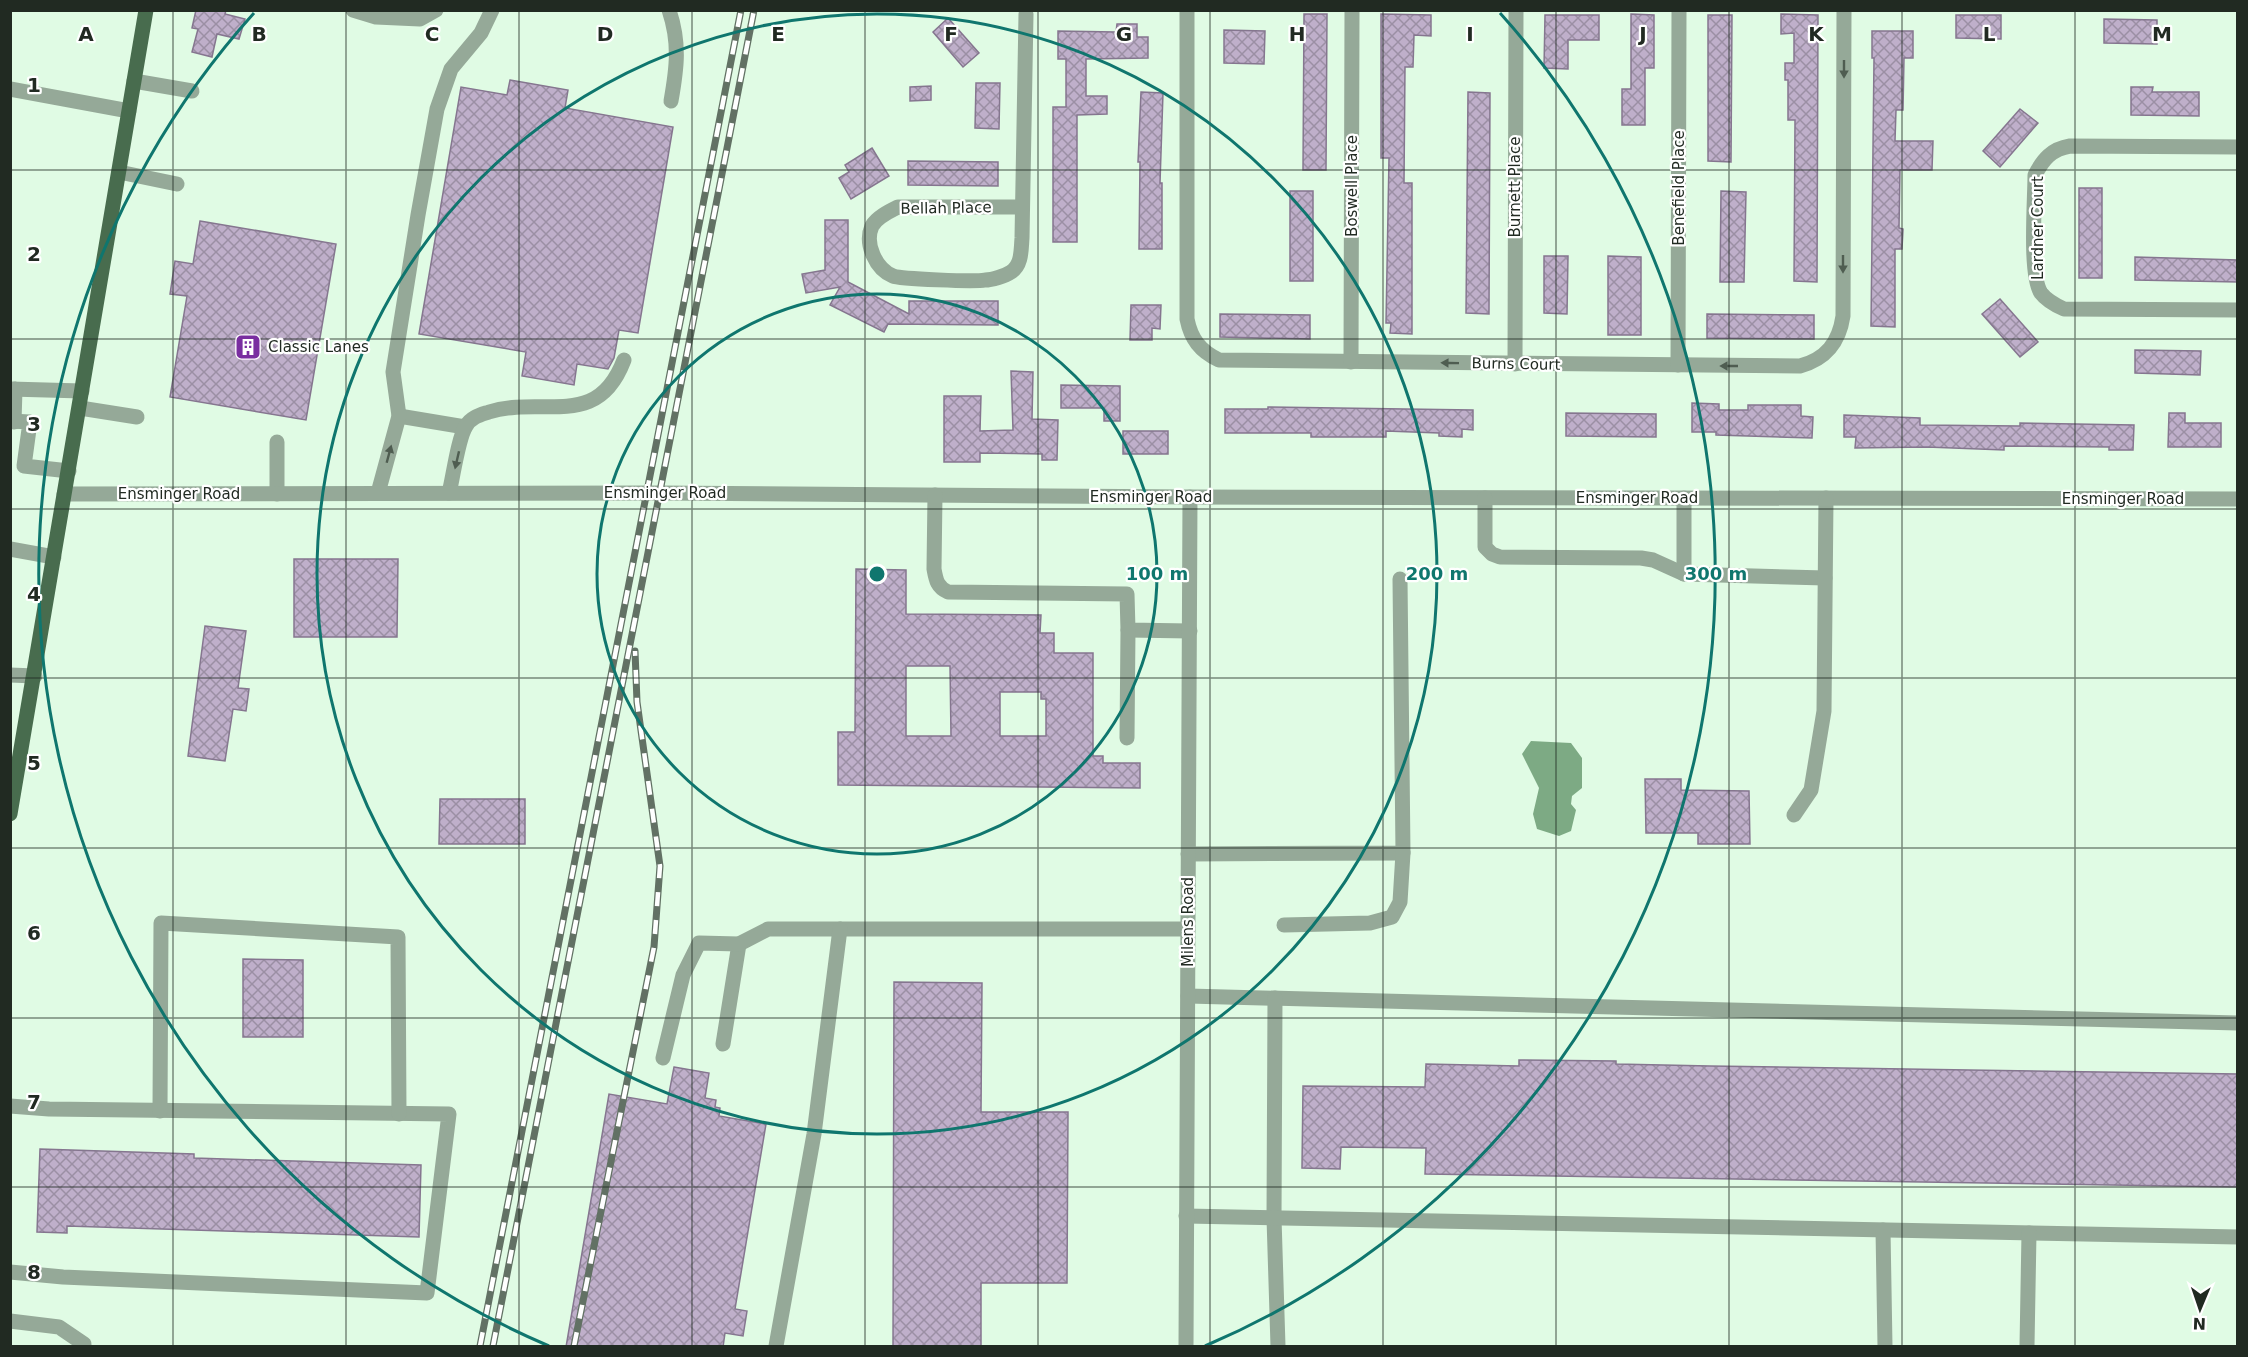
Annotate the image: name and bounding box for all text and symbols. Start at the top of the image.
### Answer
text: A [78,22,94,46]
text: B [251,22,267,46]
text: C [425,22,439,46]
text: D [597,22,613,46]
text: E [771,22,785,46]
text: F [944,22,958,46]
text: G [1116,22,1132,46]
text: H [1289,22,1305,46]
text: I [1466,22,1474,46]
text: J [1637,22,1647,46]
text: K [1808,22,1825,46]
text: L [1983,22,1996,46]
text: M [2152,22,2172,46]
one-way arrow [1839,59,1849,78]
text: 1 [27,73,41,97]
street label: Benefield Place [1670,130,1688,246]
street label: Boswell Place [1343,135,1361,237]
street label: Burnett Place [1506,137,1524,237]
street label: Lardner Court [2029,176,2047,280]
street label: Bellah Place [900,198,992,218]
text: 2 [27,242,41,266]
one-way arrow [1838,254,1848,273]
building icon: Classic Lanes [233,332,263,362]
place label: Classic Lanes [268,338,369,356]
street label: Burns Court [1471,354,1561,374]
one-way arrow [1440,358,1459,368]
one-way arrow [1719,361,1738,371]
text: 3 [27,412,41,436]
one-way arrow [385,445,394,463]
one-way arrow [451,451,461,469]
street label: Ensminger Road [604,484,726,502]
street label: Ensminger Road [118,485,240,503]
street label: Ensminger Road [1090,488,1212,506]
street label: Ensminger Road [1576,489,1698,507]
street label: Ensminger Road [2062,490,2184,508]
text: 100 m [1126,563,1188,584]
text: 200 m [1406,563,1468,584]
text: 300 m [1685,563,1747,584]
centre of rings [867,564,887,584]
text: 4 [27,582,41,606]
text: 5 [27,751,41,775]
street label: Milens Road [1179,877,1197,967]
text: 6 [27,921,41,945]
text: 7 [27,1090,41,1114]
text: 8 [27,1260,41,1284]
north arrow [2170,1279,2230,1339]
text: N [2192,1314,2207,1333]

